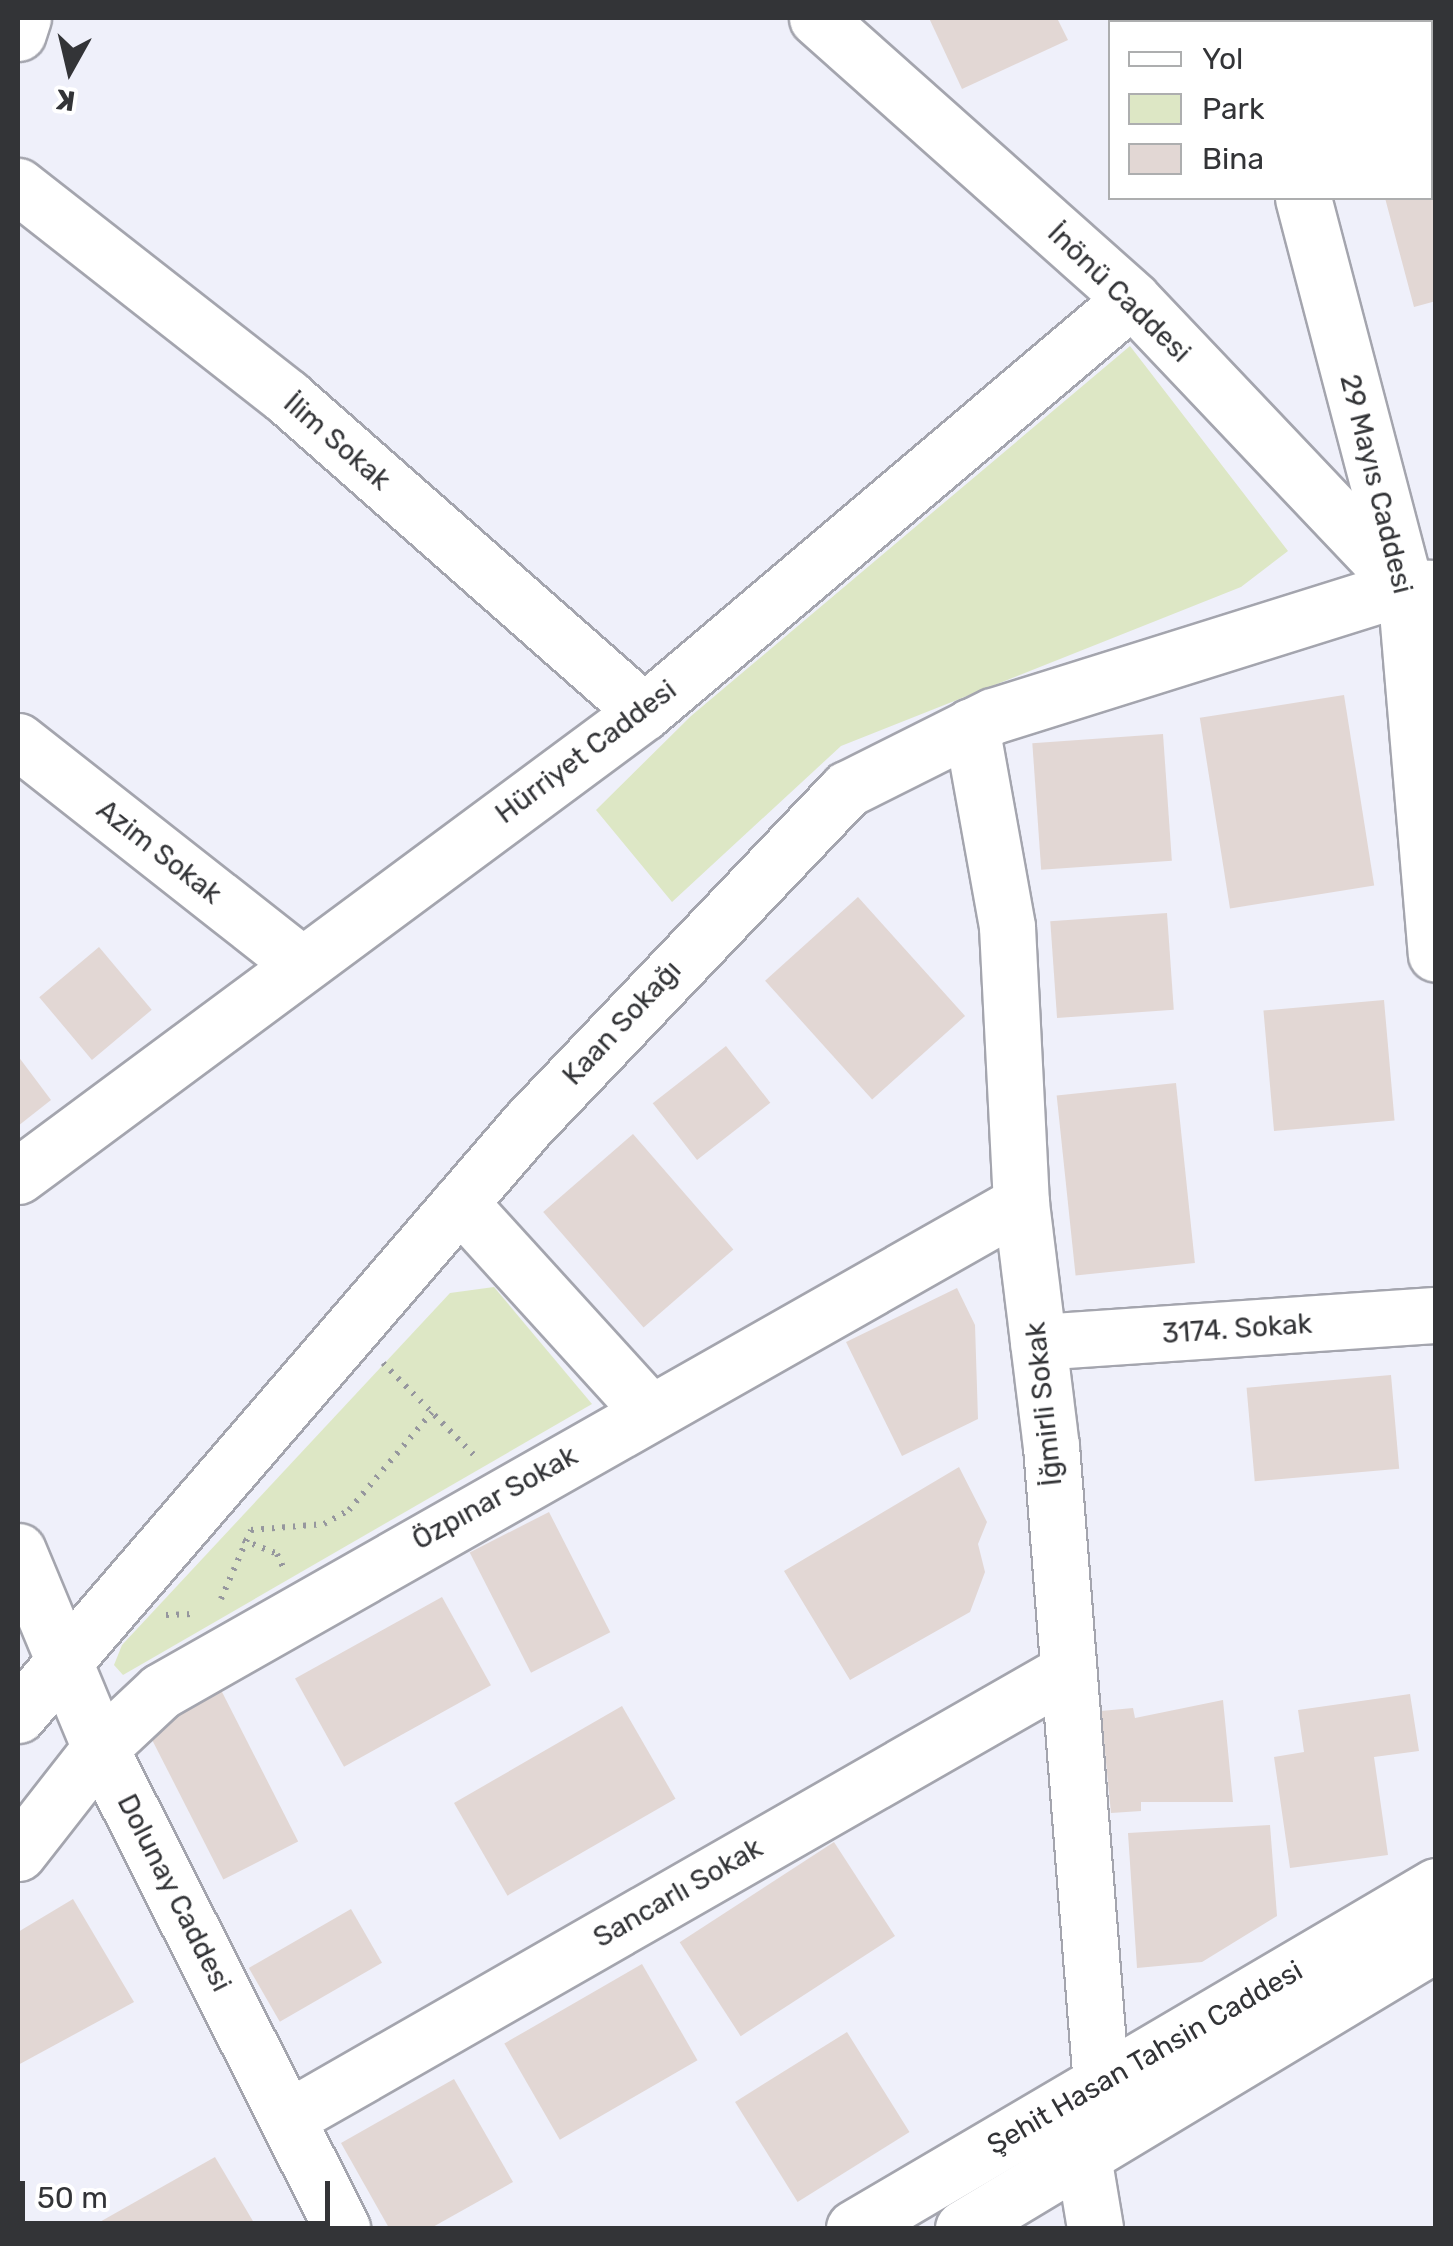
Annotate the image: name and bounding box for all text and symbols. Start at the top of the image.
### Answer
north arrow [20,20,120,120]
legend [1108,20,1433,200]
text: Yol [1202,41,1243,77]
text: K [54,83,77,118]
text: Park [1202,91,1264,127]
text: Bina [1202,141,1264,177]
street label: İnönü Caddesi [1041,216,1197,370]
street label: 29 Mayıs Caddesi [1333,371,1419,597]
street label: İlim Sokak [277,387,397,497]
street label: Hürriyet Caddesi [489,673,683,831]
street label: Azim Sokak [90,793,228,911]
street label: Kaan Sokağı [556,954,688,1092]
street label: 3174. Sokak [1161,1307,1313,1351]
street label: İğmirli Sokak [1019,1320,1069,1488]
street label: Özpınar Sokak [406,1439,584,1557]
street label: Dolunay Caddesi [110,1788,238,1998]
street label: Sancarlı Sokak [588,1831,768,1955]
street label: Şehit Hasan Tahsin Caddesi [981,1954,1309,2162]
scale bar [25,2161,335,2223]
text: 50 m [37,2180,108,2216]

